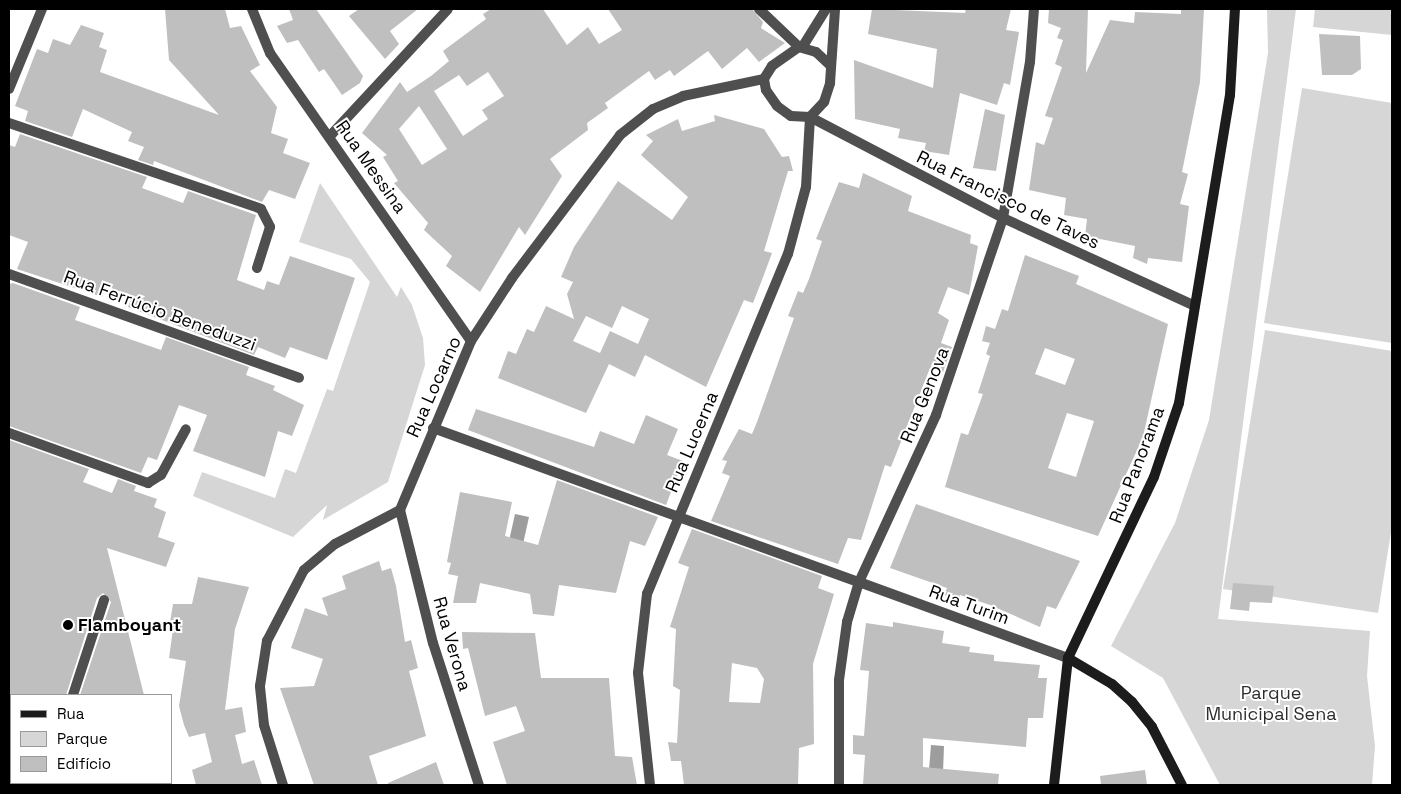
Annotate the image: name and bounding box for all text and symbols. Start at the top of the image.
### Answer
street label: Rua Messina [331,116,411,218]
street label: Rua Francisco de Taves [913,146,1103,254]
street label: Rua Ferrúcio Beneduzzi [61,266,259,356]
street label: Rua Locarno [402,333,466,441]
street label: Rua Genova [896,344,954,446]
street label: Rua Lucerna [661,388,723,496]
street label: Rua Panorama [1105,404,1169,526]
street label: Rua Turim [926,580,1012,630]
street label: Rua Verona [428,594,476,694]
place label: Flamboyant [78,614,181,636]
marker: Flamboyant [62,619,74,631]
park label: Parque Municipal Sena [1205,683,1337,726]
legend [10,694,172,784]
text: Rua [57,704,84,723]
text: Parque [57,729,108,748]
text: Edifício [57,754,111,773]

